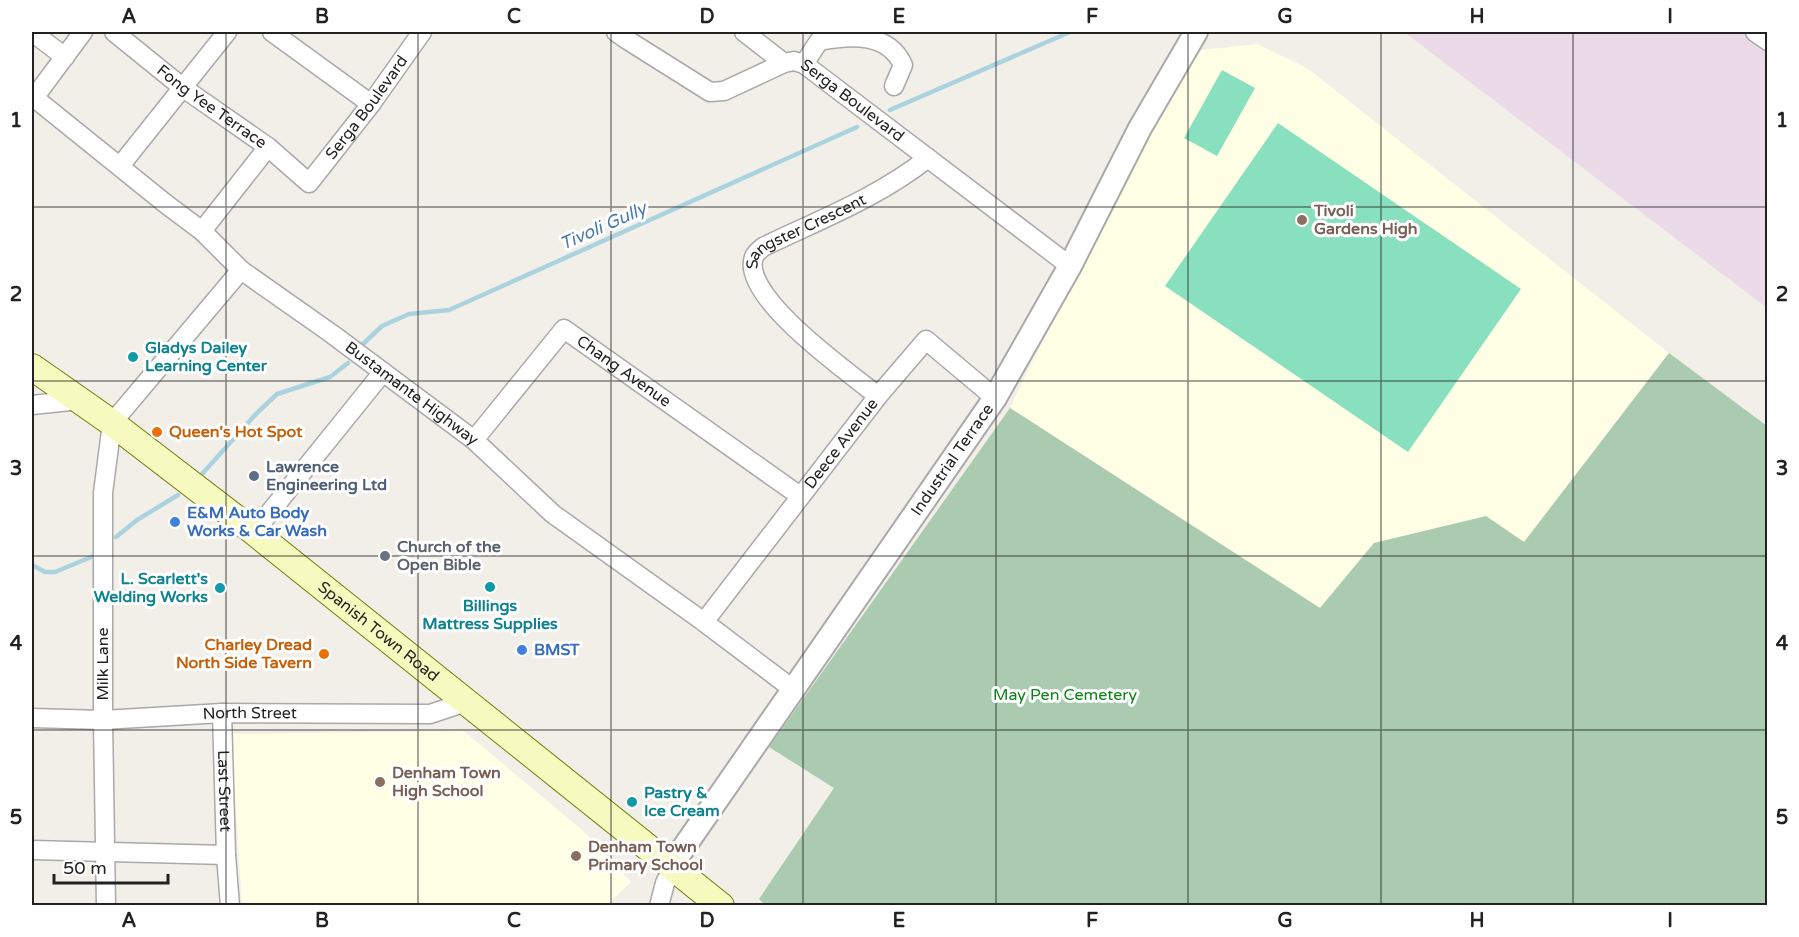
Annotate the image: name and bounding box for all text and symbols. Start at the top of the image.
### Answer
text: A [122,5,137,29]
text: B [315,5,329,29]
text: C [507,5,521,29]
text: D [699,5,715,29]
text: E [893,5,906,29]
text: F [1086,5,1098,29]
text: G [1277,5,1293,29]
text: H [1469,5,1485,29]
text: I [1667,5,1673,29]
street label: Serga Boulevard [321,52,412,163]
street label: Serga Boulevard [796,55,908,146]
street label: Fong Yee Terrace [152,60,271,153]
text: 1 [10,109,22,133]
text: 1 [1776,109,1788,133]
street label: Sangster Crescent [743,190,869,269]
water label: Tivoli Gully [556,196,652,255]
place label: Tivoli Gardens High [1313,201,1417,239]
marker: Tivoli Gardens High [1295,213,1309,227]
text: 2 [10,283,22,307]
text: 2 [1776,283,1788,307]
street label: Chang Avenue [572,331,675,412]
street label: Bustamante Highway [341,337,483,450]
place label: Gladys Dailey Learning Center [145,338,268,376]
marker: Gladys Dailey Learning Center [126,350,140,364]
street label: Deece Avenue [800,394,882,493]
street label: Industrial Terrace [907,400,998,520]
place label: Queen's Hot Spot [169,422,303,442]
marker: Queen's Hot Spot [150,425,164,439]
text: 3 [10,457,22,481]
place label: Lawrence Engineering Ltd [266,457,387,495]
text: 3 [1776,457,1788,481]
marker: Lawrence Engineering Ltd [247,469,261,483]
place label: E&M Auto Body Works & Car Wash [187,503,327,541]
marker: E&M Auto Body Works & Car Wash [168,515,182,529]
place label: Church of the Open Bible [397,537,501,575]
marker: Church of the Open Bible [378,549,392,563]
place label: L. Scarlett's Welding Works [94,569,208,607]
street label: Spanish Town Road [314,577,443,686]
marker: Billings Mattress Supplies [483,580,497,594]
marker: L. Scarlett's Welding Works [213,581,227,595]
place label: Billings Mattress Supplies [422,596,558,634]
street label: Milk Lane [93,627,113,701]
text: 4 [10,632,23,656]
text: 4 [1776,632,1789,656]
place label: Charley Dread North Side Tavern [176,635,312,673]
place label: BMST [534,640,580,660]
marker: BMST [515,643,529,657]
marker: Charley Dread North Side Tavern [317,647,331,661]
park label: May Pen Cemetery [993,685,1137,705]
street label: North Street [202,703,297,724]
street label: Last Street [213,750,235,832]
place label: Denham Town High School [392,763,501,801]
marker: Denham Town High School [373,775,387,789]
place label: Pastry & Ice Cream [644,783,720,821]
marker: Pastry & Ice Cream [625,795,639,809]
text: 5 [10,806,22,830]
text: 5 [1776,806,1788,830]
place label: Denham Town Primary School [588,837,703,875]
scale bar [54,847,168,885]
marker: Denham Town Primary School [569,849,583,863]
text: 50 m [63,857,107,879]
text: A [122,909,137,933]
text: B [315,909,329,933]
text: C [507,909,521,933]
text: D [699,909,715,933]
text: E [893,909,906,933]
text: F [1086,909,1098,933]
text: G [1277,909,1293,933]
text: H [1469,909,1485,933]
text: I [1667,909,1673,933]

